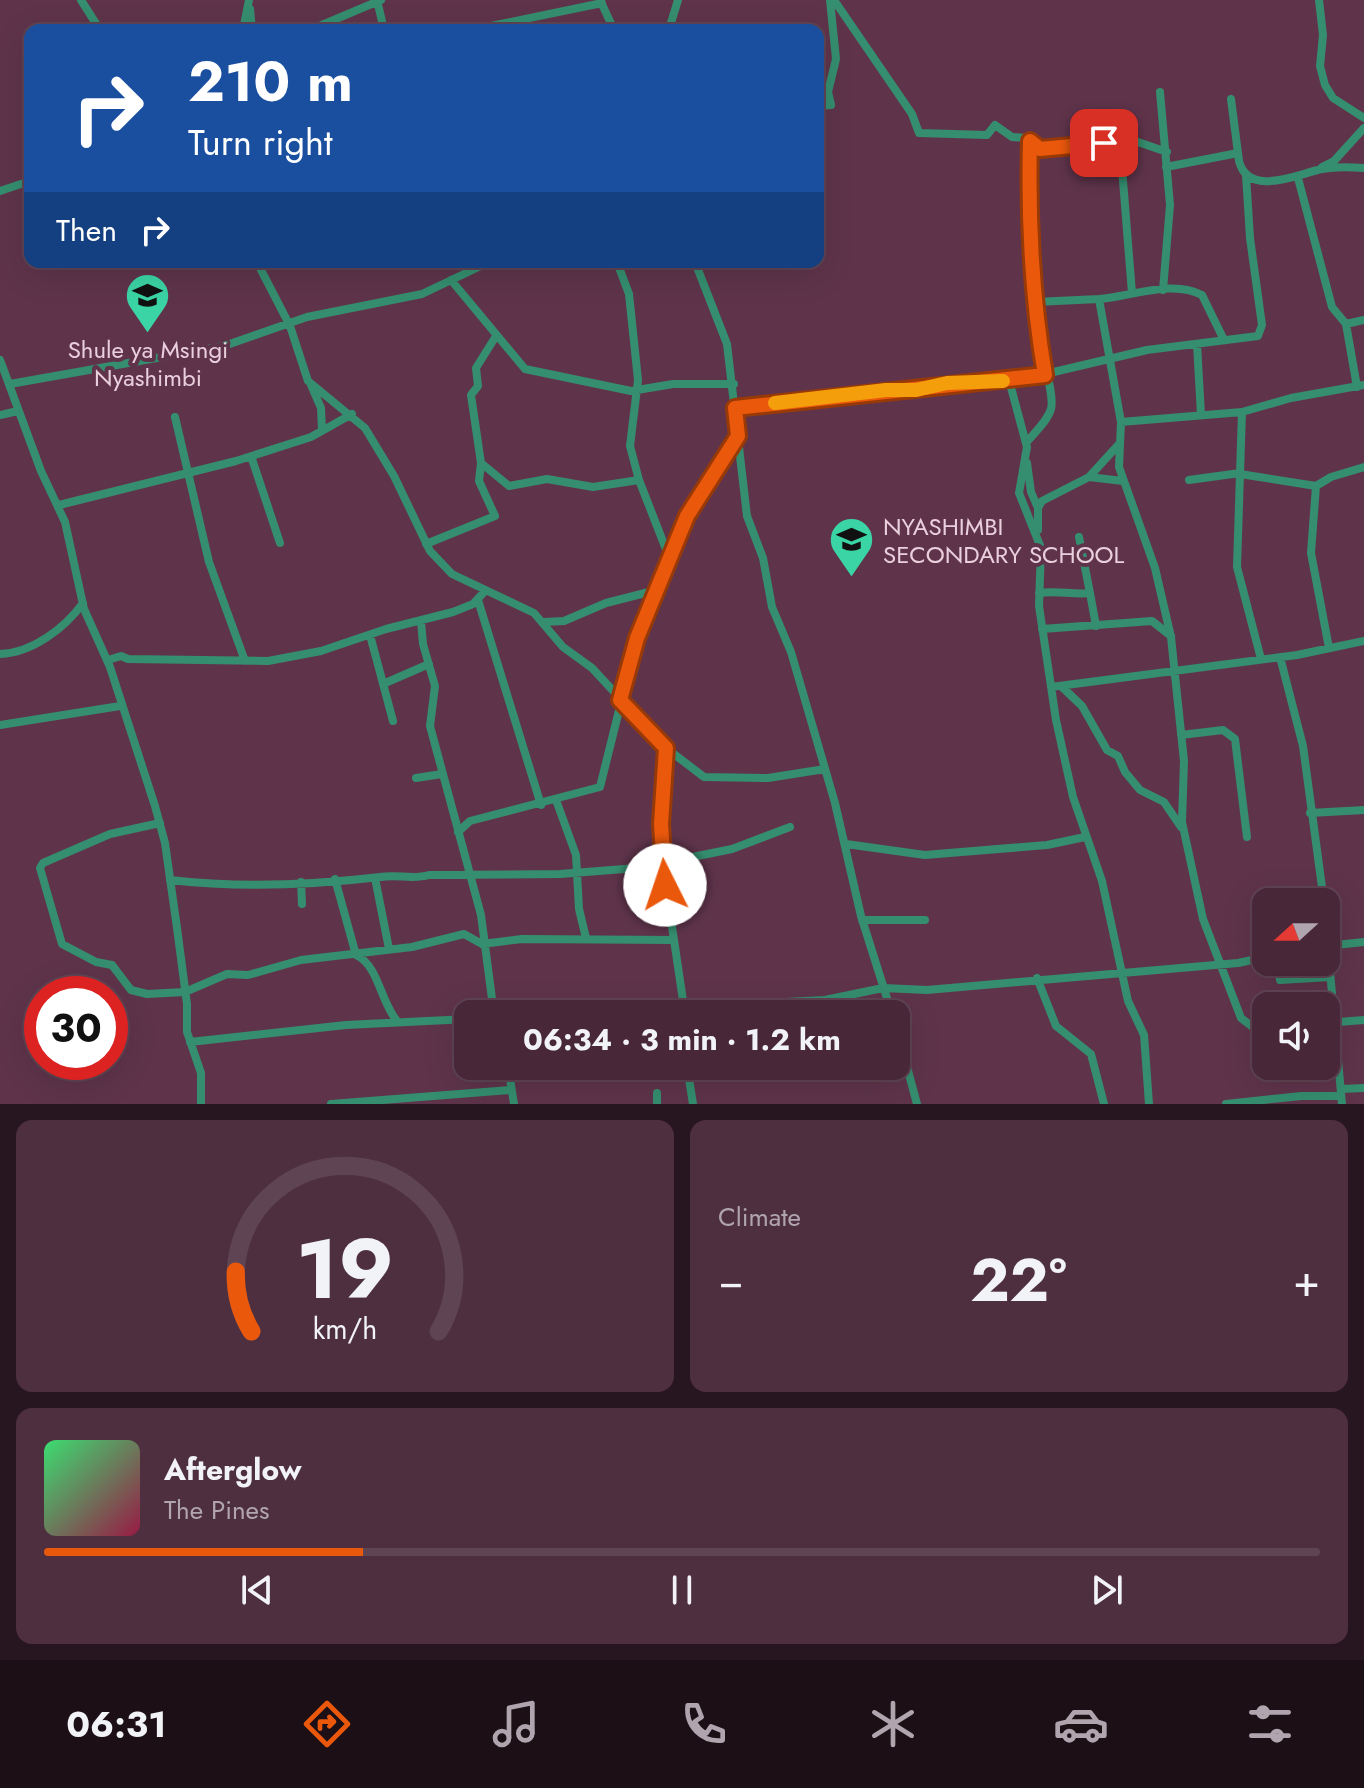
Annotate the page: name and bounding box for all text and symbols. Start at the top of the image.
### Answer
text: 210 m [188,41,353,122]
icon: right [56,56,160,160]
pin [1070,109,1138,177]
text: Turn right [188,116,333,168]
icon: arrive [1082,121,1126,165]
icon: right [133,208,177,252]
text: Then [56,209,117,252]
school or university icon: Shule ya Msingi Nyashimbi [124,271,172,334]
place label: Shule ya Msingi Nyashimbi [68,332,228,395]
place label: NYASHIMBI SECONDARY SCHOOL [883,509,1125,572]
school or university icon: NYASHIMBI SECONDARY SCHOOL [828,516,876,579]
position arrow [623,843,707,927]
north arrow [1252,888,1340,976]
map controls [1252,888,1340,1080]
speed limit sign: 30 [24,976,128,1080]
button: sound [1252,992,1340,1080]
text: 06:34 · 3 min · 1.2 km [523,1018,841,1061]
text: Climate [718,1198,801,1236]
text: 19 [296,1209,394,1329]
text: 22° [970,1237,1067,1324]
text: − [718,1249,744,1313]
text: + [1293,1249,1320,1313]
text: km/h [313,1308,377,1350]
text: Afterglow [164,1448,301,1491]
text: The Pines [164,1491,269,1529]
icon: previous [235,1568,279,1612]
icon: pause [660,1568,704,1612]
icon: next [1085,1568,1129,1612]
icon: directions [299,1696,355,1752]
icon: music [488,1696,544,1752]
icon: phone [676,1696,732,1752]
icon: climate [865,1696,921,1752]
icon: car [1053,1696,1109,1752]
icon: filters [1242,1696,1298,1752]
text: 06:31 [66,1698,166,1750]

